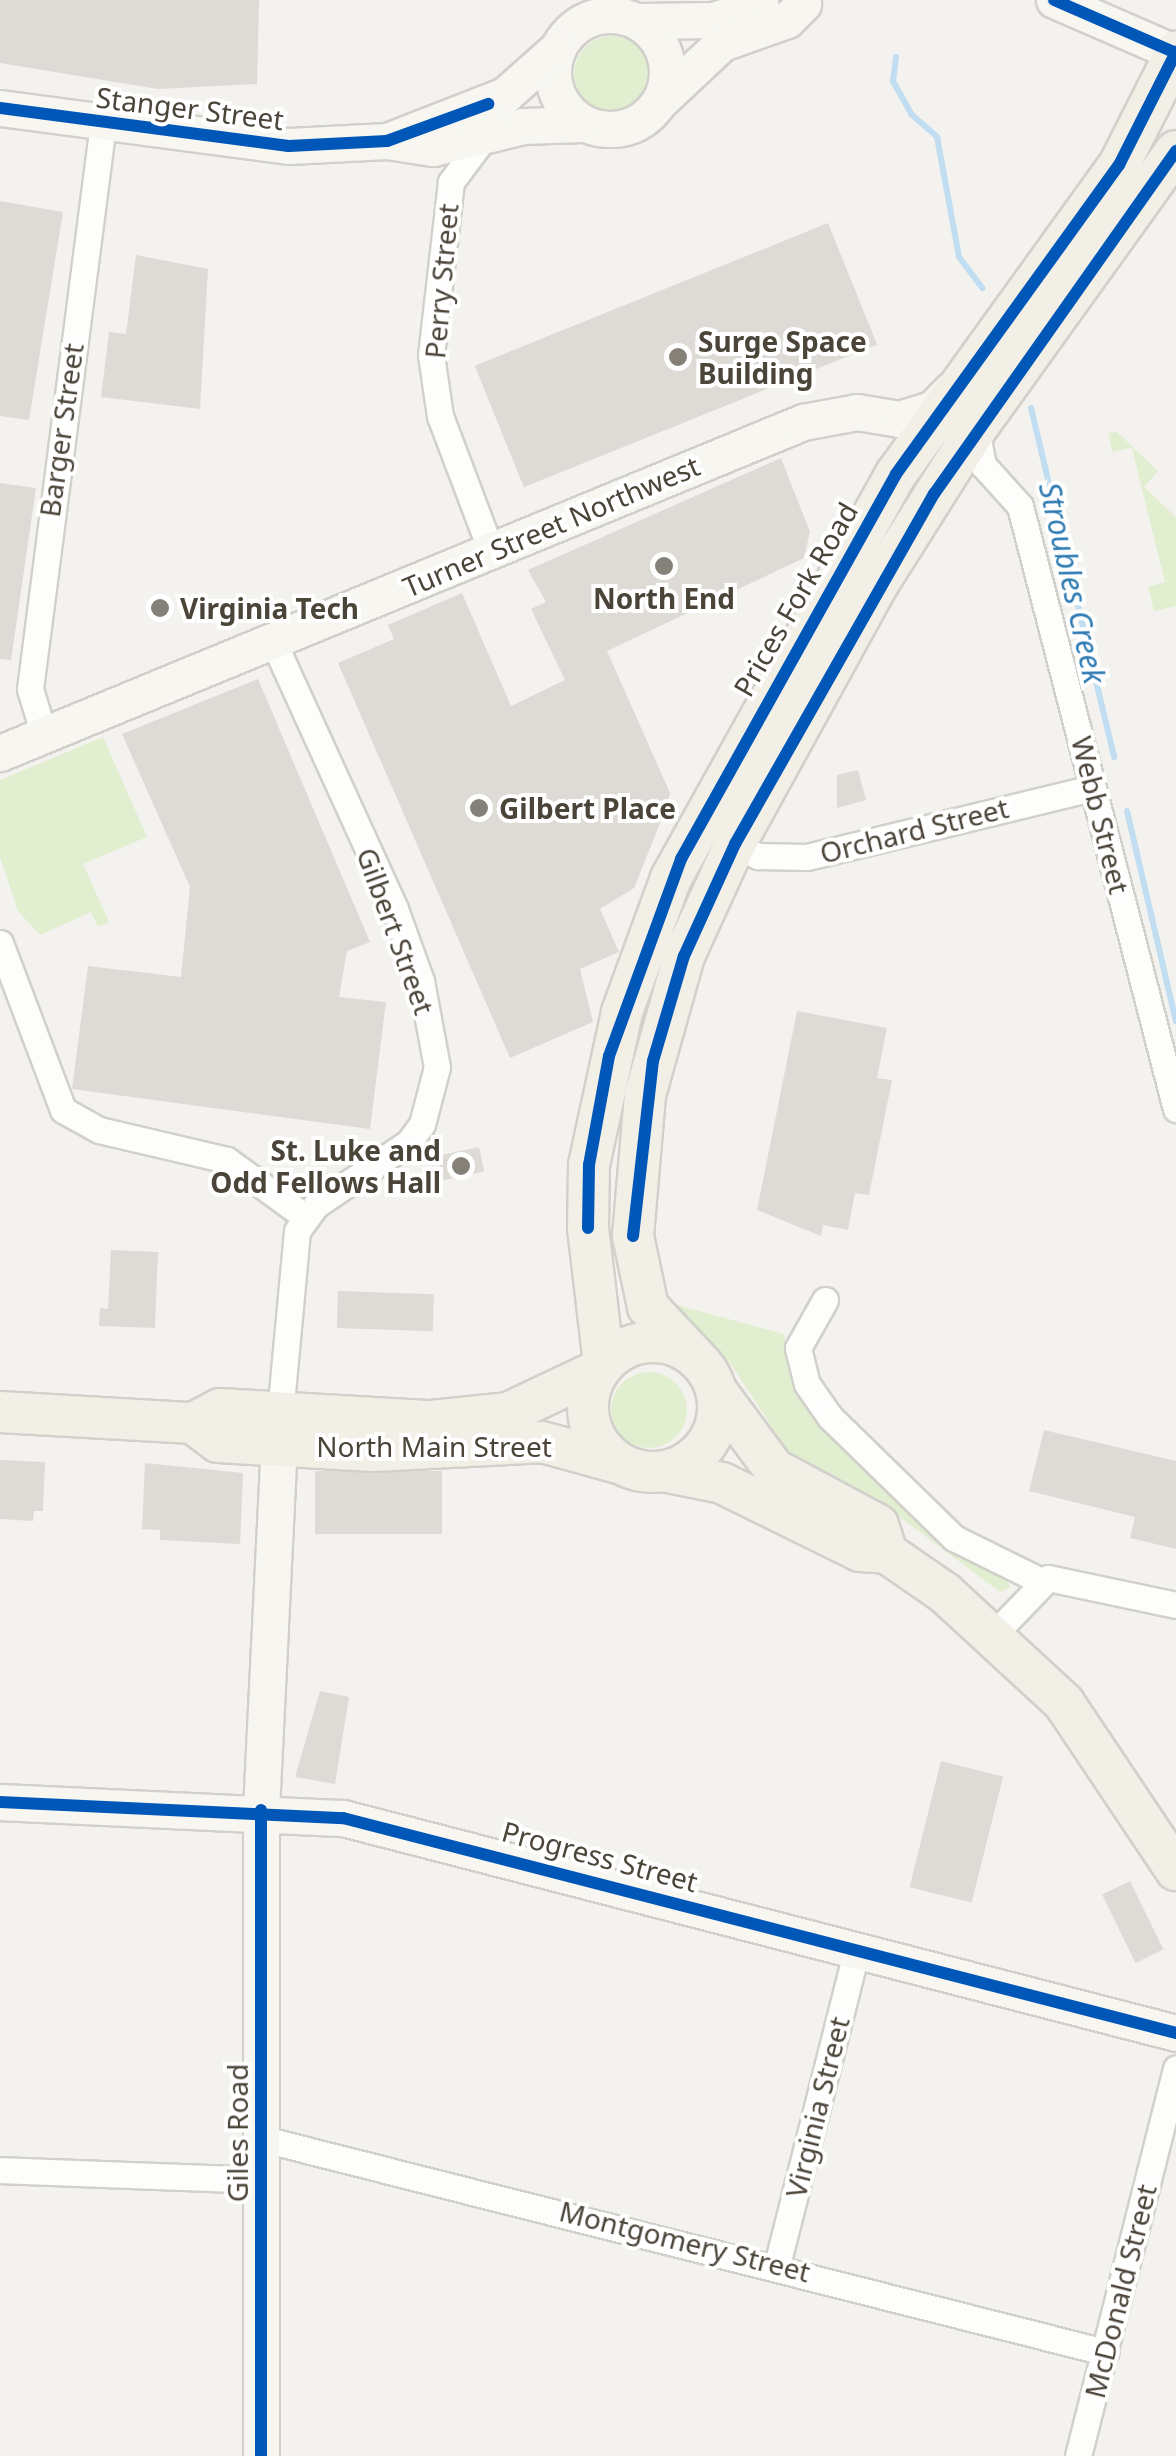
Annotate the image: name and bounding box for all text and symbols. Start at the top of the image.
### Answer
street label: Stanger Street [94,80,286,136]
street label: Perry Street [417,202,465,360]
place label: Surge Space Building [698,324,867,390]
street label: Barger Street [32,341,90,519]
marker: Surge Space Building [667,346,689,368]
street label: Turner Street Northwest [398,448,704,604]
water label: Stroubles Creek [1031,479,1113,687]
street label: Prices Fork Road [726,496,864,702]
marker: North End [653,555,675,577]
place label: North End [593,581,735,615]
place label: Virginia Tech [180,591,359,625]
marker: Virginia Tech [149,597,171,619]
street label: Webb Street [1065,733,1137,897]
street label: Orchard Street [816,790,1012,870]
place label: Gilbert Place [499,791,676,825]
marker: Gilbert Place [468,797,490,819]
street label: Gilbert Street [350,843,442,1019]
place label: St. Luke and Odd Fellows Hall [210,1133,441,1199]
marker: St. Luke and Odd Fellows Hall [450,1155,472,1177]
street label: North Main Street [316,1429,552,1463]
street label: Progress Street [498,1814,702,1898]
street label: Virginia Street [778,2013,856,2201]
street label: Giles Road [220,2064,254,2202]
street label: McDonald Street [1077,2181,1163,2401]
street label: Montgomery Street [556,2194,814,2288]

